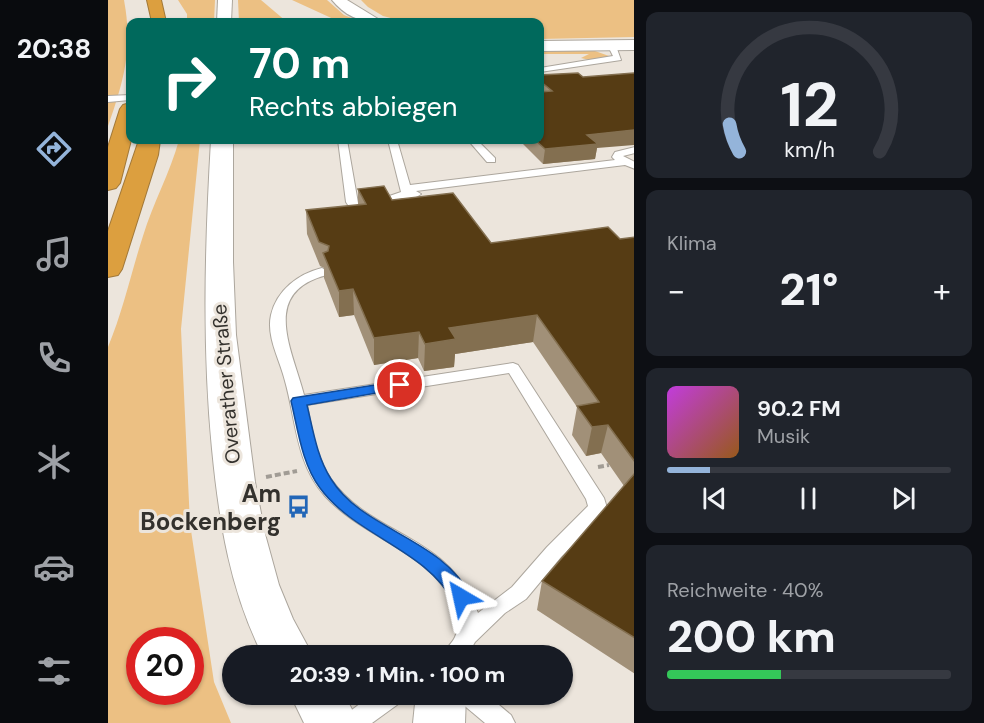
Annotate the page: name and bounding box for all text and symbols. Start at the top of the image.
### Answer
text: 20:38 [17,31,91,66]
text: 70 m [249,36,350,91]
icon: right [150,42,228,120]
text: 12 [780,64,838,145]
text: Rechts abbiegen [249,89,457,124]
icon: directions [33,128,75,170]
text: km/h [784,136,834,164]
text: Klima [667,230,717,256]
icon: music [33,233,75,275]
text: 21° [779,260,839,319]
text: − [667,269,685,312]
text: + [933,269,951,312]
street label: Overather Straße [206,303,246,465]
icon: phone [33,337,75,379]
pin [374,359,425,410]
icon: arrive [383,368,416,401]
text: 90.2 FM [757,394,841,423]
text: Musik [757,423,810,449]
icon: climate [33,441,75,483]
place label: Am Bockenberg [140,478,281,537]
icon: previous [698,482,731,515]
icon: pause [792,482,825,515]
icon: next [887,482,920,515]
bus stop icon: Am Bockenberg [286,494,312,520]
icon: car [33,546,75,588]
position arrow [429,565,493,629]
text: Reichweite · 40% [667,577,823,603]
text: 200 km [667,607,836,666]
speed limit sign: 20 [126,627,204,705]
icon: filters [33,650,75,692]
text: 20:39 · 1 Min. · 100 m [290,660,505,689]

